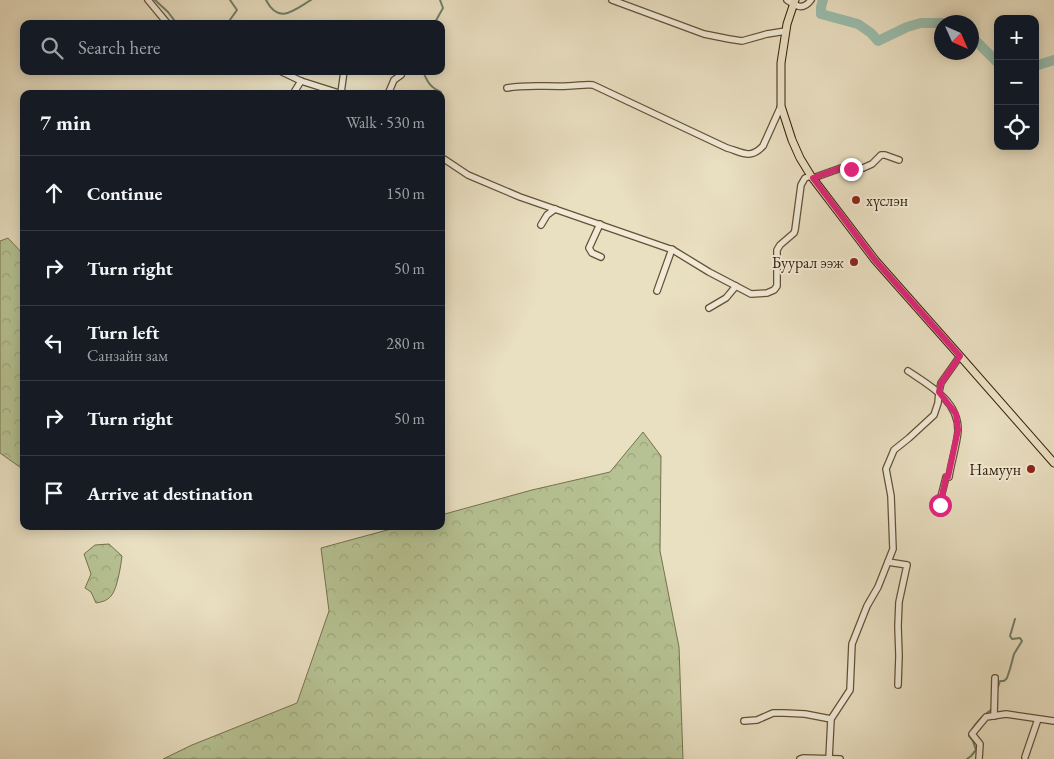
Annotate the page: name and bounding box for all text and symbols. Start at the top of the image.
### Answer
north arrow [934,15,979,60]
map controls [994,15,1039,150]
button: + [994,15,1039,60]
search box [20,20,445,75]
icon: search [38,34,66,62]
text: Search here [78,35,160,60]
button: − [994,60,1039,105]
button: locate [994,105,1039,150]
text: 7 min [40,109,91,136]
text: Walk · 530 m [346,112,425,133]
route end [840,158,863,181]
icon: ahead [40,179,68,207]
text: Continue [87,181,162,206]
text: 150 m [386,183,425,204]
place label: хүслэн [866,190,908,211]
marker: хүслэн [850,194,862,206]
place label: Буурал ээж [772,252,844,273]
icon: right [40,254,68,282]
text: Turn right [87,256,173,281]
marker: Буурал ээж [848,256,860,268]
text: 50 m [394,258,425,279]
text: Turn left [87,320,159,345]
icon: left [40,329,68,357]
text: 280 m [386,333,425,354]
text: Санзайн зам [87,345,168,366]
icon: right [40,404,68,432]
text: Turn right [87,406,173,431]
text: 50 m [394,408,425,429]
place label: Намуун [969,459,1021,480]
marker: Намуун [1025,463,1037,475]
icon: arrive [40,479,68,507]
text: Arrive at destination [87,481,253,506]
route start [929,494,952,517]

